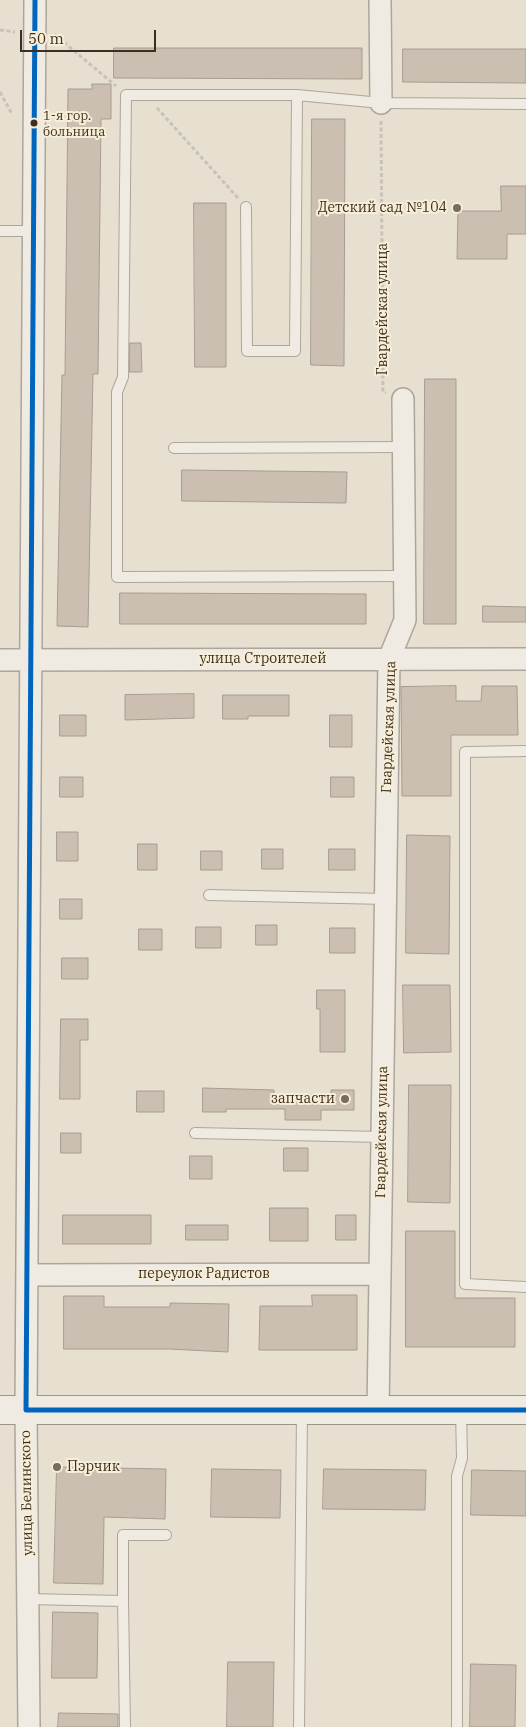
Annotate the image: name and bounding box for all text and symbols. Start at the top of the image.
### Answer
scale bar [22,20,159,52]
text: 50 m [28,29,64,48]
place label: 1-я гор. больница [43,108,105,139]
marker: 1-я гор. больница [29,118,39,128]
place label: Детский сад №104 [318,200,447,216]
marker: Детский сад №104 [451,202,463,214]
street label: Гвардейская улица [375,243,391,375]
street label: улица Строителей [200,651,326,667]
street label: Гвардейская улица [378,661,400,793]
street label: Гвардейская улица [372,1066,392,1198]
place label: запчасти [271,1091,335,1107]
marker: запчасти [339,1093,351,1105]
street label: переулок Радистов [138,1266,270,1282]
street label: улица Белинского [18,1430,36,1556]
place label: Пэрчик [67,1459,120,1475]
marker: Пэрчик [51,1461,63,1473]

